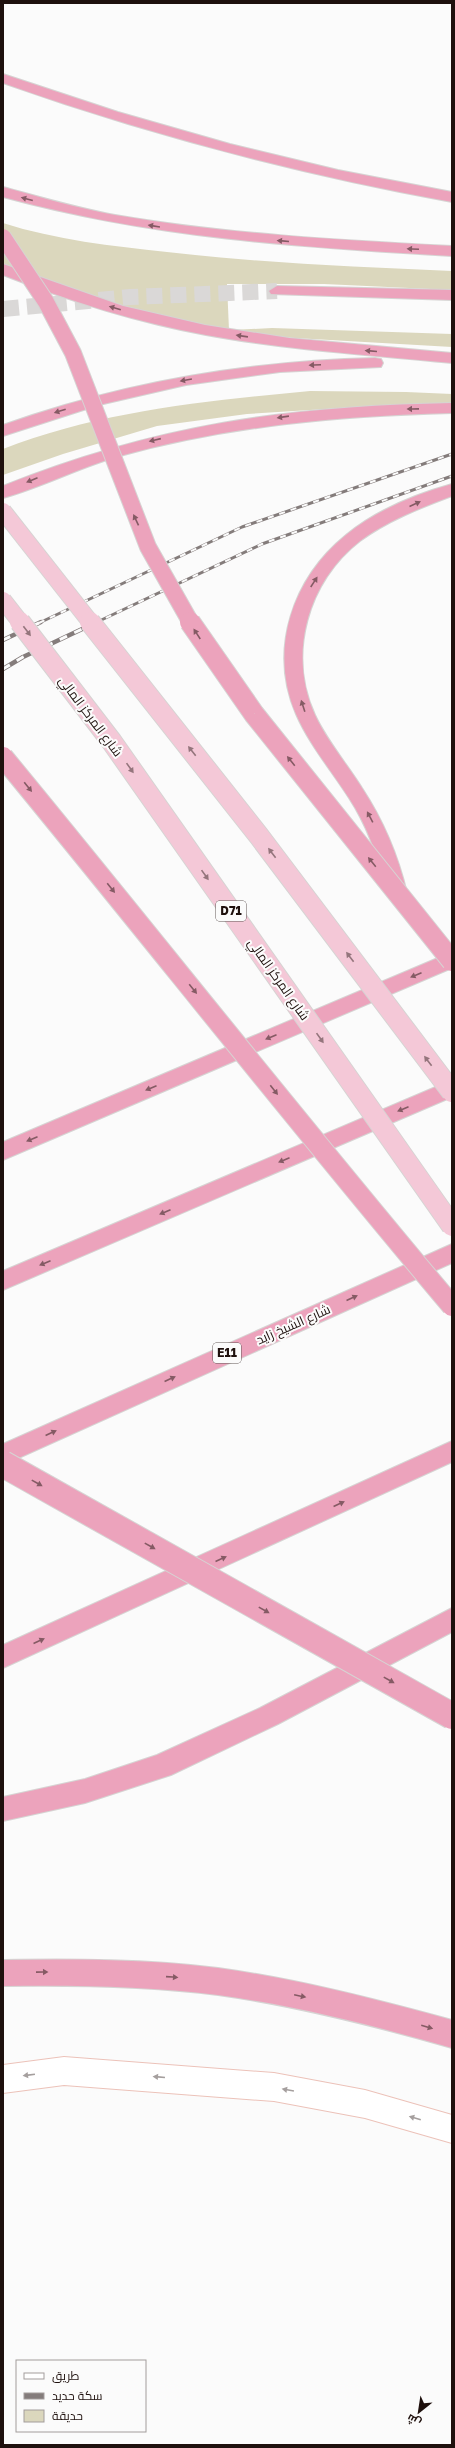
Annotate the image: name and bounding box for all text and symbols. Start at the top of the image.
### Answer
one-way arrow [21,195,33,201]
one-way arrow [148,223,160,229]
one-way arrow [277,238,289,245]
one-way arrow [406,246,419,252]
one-way arrow [109,305,121,311]
one-way arrow [236,333,248,339]
one-way arrow [365,347,377,354]
one-way arrow [309,361,321,368]
one-way arrow [180,377,192,383]
one-way arrow [406,406,419,412]
one-way arrow [54,408,66,414]
one-way arrow [277,414,289,420]
one-way arrow [149,437,161,443]
one-way arrow [26,477,37,483]
one-way arrow [410,501,421,507]
one-way arrow [133,514,139,525]
one-way arrow [311,576,318,588]
one-way arrow [22,625,31,636]
one-way arrow [193,629,200,640]
street label: شارع المركز المالي [53,673,126,761]
one-way arrow [299,700,305,712]
one-way arrow [187,745,196,756]
one-way arrow [286,756,295,767]
one-way arrow [126,763,134,774]
one-way arrow [24,782,32,793]
one-way arrow [366,811,373,823]
one-way arrow [268,848,276,859]
one-way arrow [368,857,377,868]
one-way arrow [201,869,209,880]
one-way arrow [106,882,115,893]
road number: D71 [216,901,246,921]
street label: شارع المركز المالي [242,935,313,1025]
one-way arrow [346,952,354,962]
one-way arrow [410,973,422,979]
one-way arrow [188,983,197,994]
one-way arrow [316,1033,324,1043]
one-way arrow [264,1035,276,1041]
one-way arrow [424,1055,433,1066]
one-way arrow [270,1084,278,1095]
one-way arrow [145,1086,157,1092]
one-way arrow [398,1106,409,1112]
one-way arrow [26,1136,37,1142]
one-way arrow [278,1157,290,1164]
one-way arrow [159,1209,170,1215]
one-way arrow [39,1261,51,1267]
one-way arrow [346,1294,358,1301]
street label: شارع الشيخ زايد [254,1301,333,1348]
road number: E11 [213,1343,241,1363]
one-way arrow [164,1376,175,1382]
one-way arrow [46,1430,57,1436]
one-way arrow [31,1479,43,1486]
one-way arrow [333,1501,345,1507]
one-way arrow [144,1543,156,1550]
one-way arrow [215,1556,226,1562]
one-way arrow [258,1607,270,1613]
one-way arrow [33,1638,44,1644]
one-way arrow [383,1677,395,1684]
one-way arrow [36,1969,48,1976]
one-way arrow [166,1974,178,1981]
one-way arrow [294,1993,307,1999]
one-way arrow [421,2024,433,2030]
one-way arrow [23,2072,35,2078]
one-way arrow [153,2073,165,2080]
one-way arrow [282,2087,294,2093]
one-way arrow [408,2115,420,2121]
legend [16,2360,146,2432]
text: طريق [52,2368,80,2383]
text: سكة حديد [52,2388,103,2403]
north arrow [399,2392,439,2432]
text: حديقة [52,2408,83,2423]
text: ش [404,2411,424,2430]

